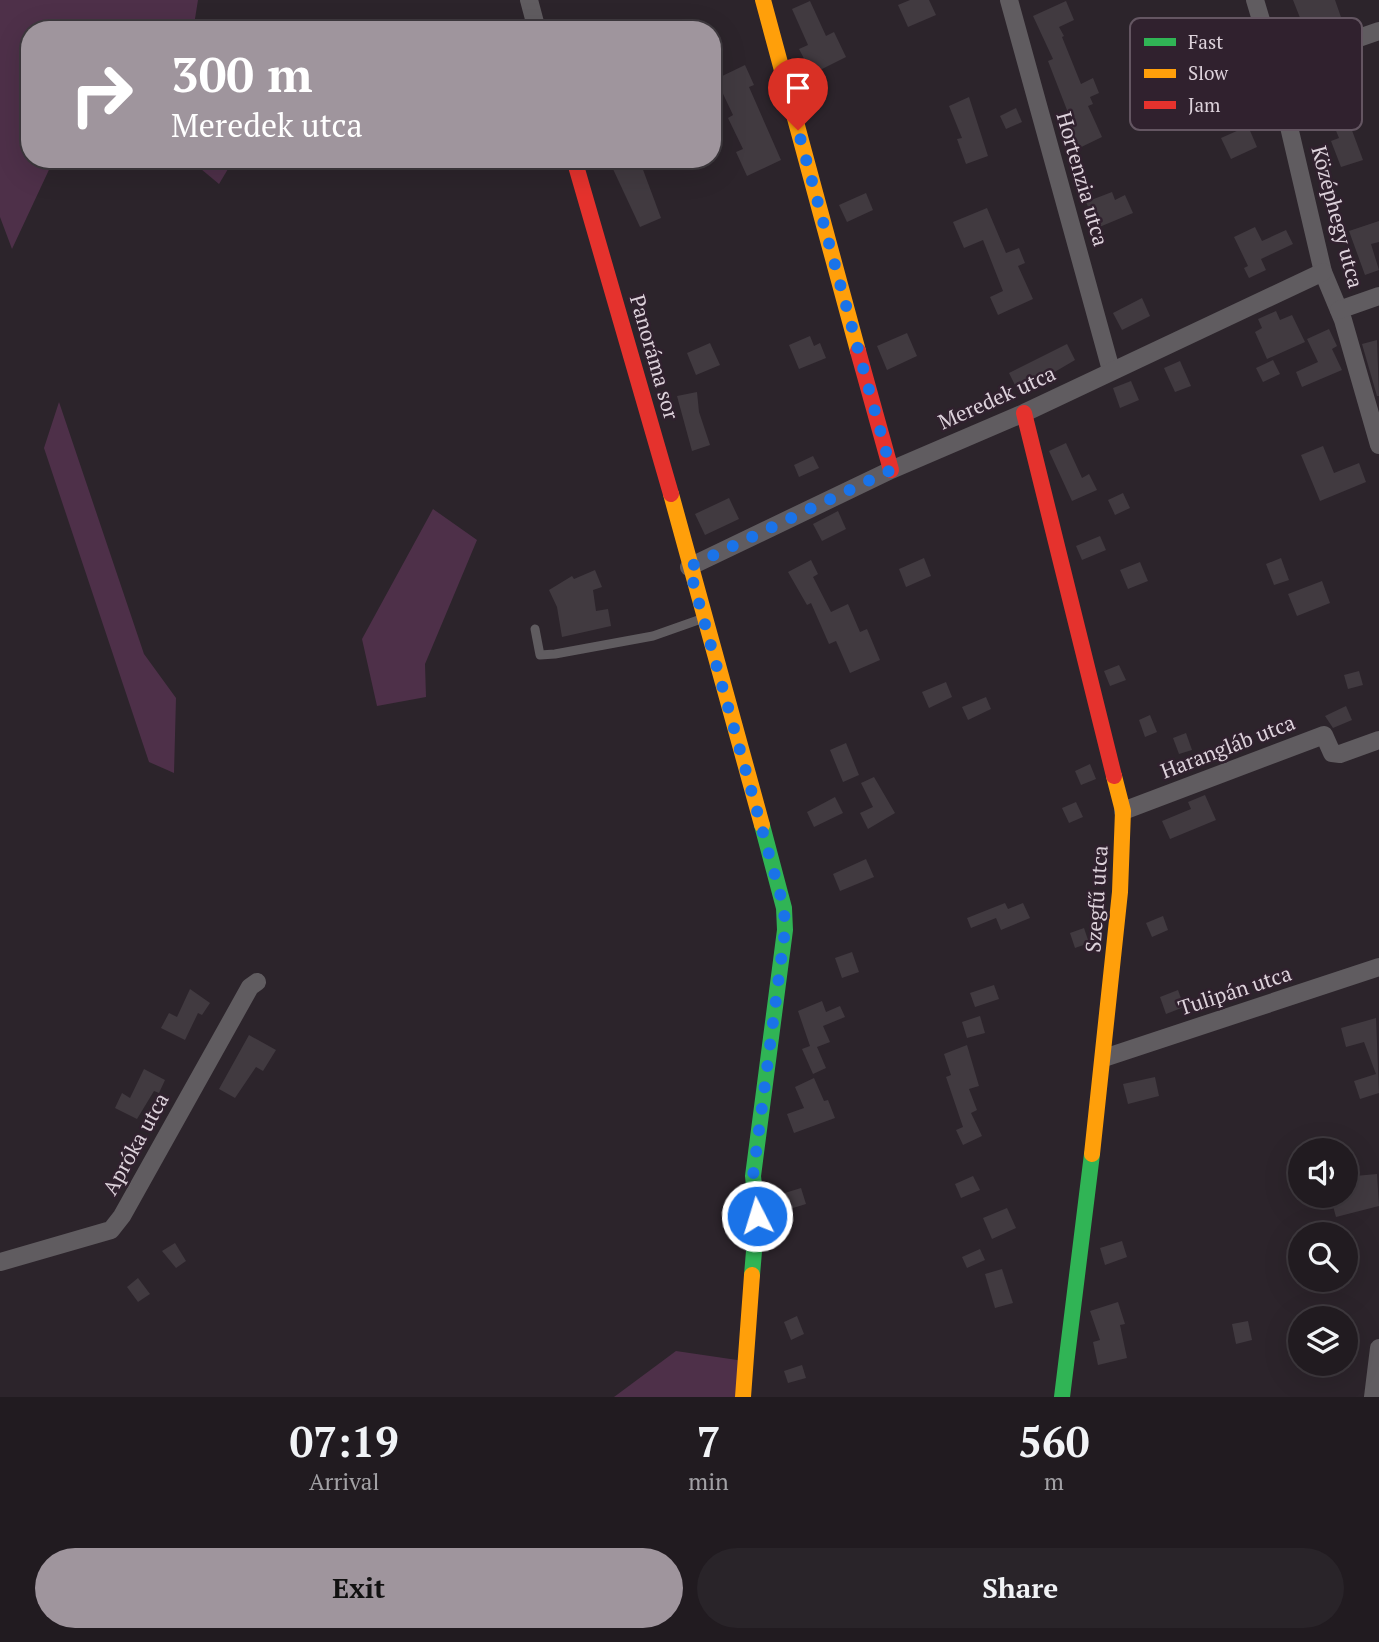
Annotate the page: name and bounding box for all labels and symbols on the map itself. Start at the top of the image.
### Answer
legend [1130,18,1362,130]
text: Fast [1188,29,1223,54]
pin [768,58,828,130]
text: Slow [1188,60,1229,85]
text: Jam [1188,92,1221,117]
street label: Hortenzia utca [1050,108,1116,249]
street label: Középhegy utca [1306,142,1371,291]
street label: Panoráma sor [624,291,686,422]
street label: Meredek utca [933,359,1060,435]
street label: Harangláb utca [1156,707,1299,785]
street label: Szegfű utca [1078,844,1114,953]
street label: Tulipán utca [1175,958,1295,1021]
street label: Apróka utca [96,1087,175,1200]
position arrow [720,1179,794,1253]

